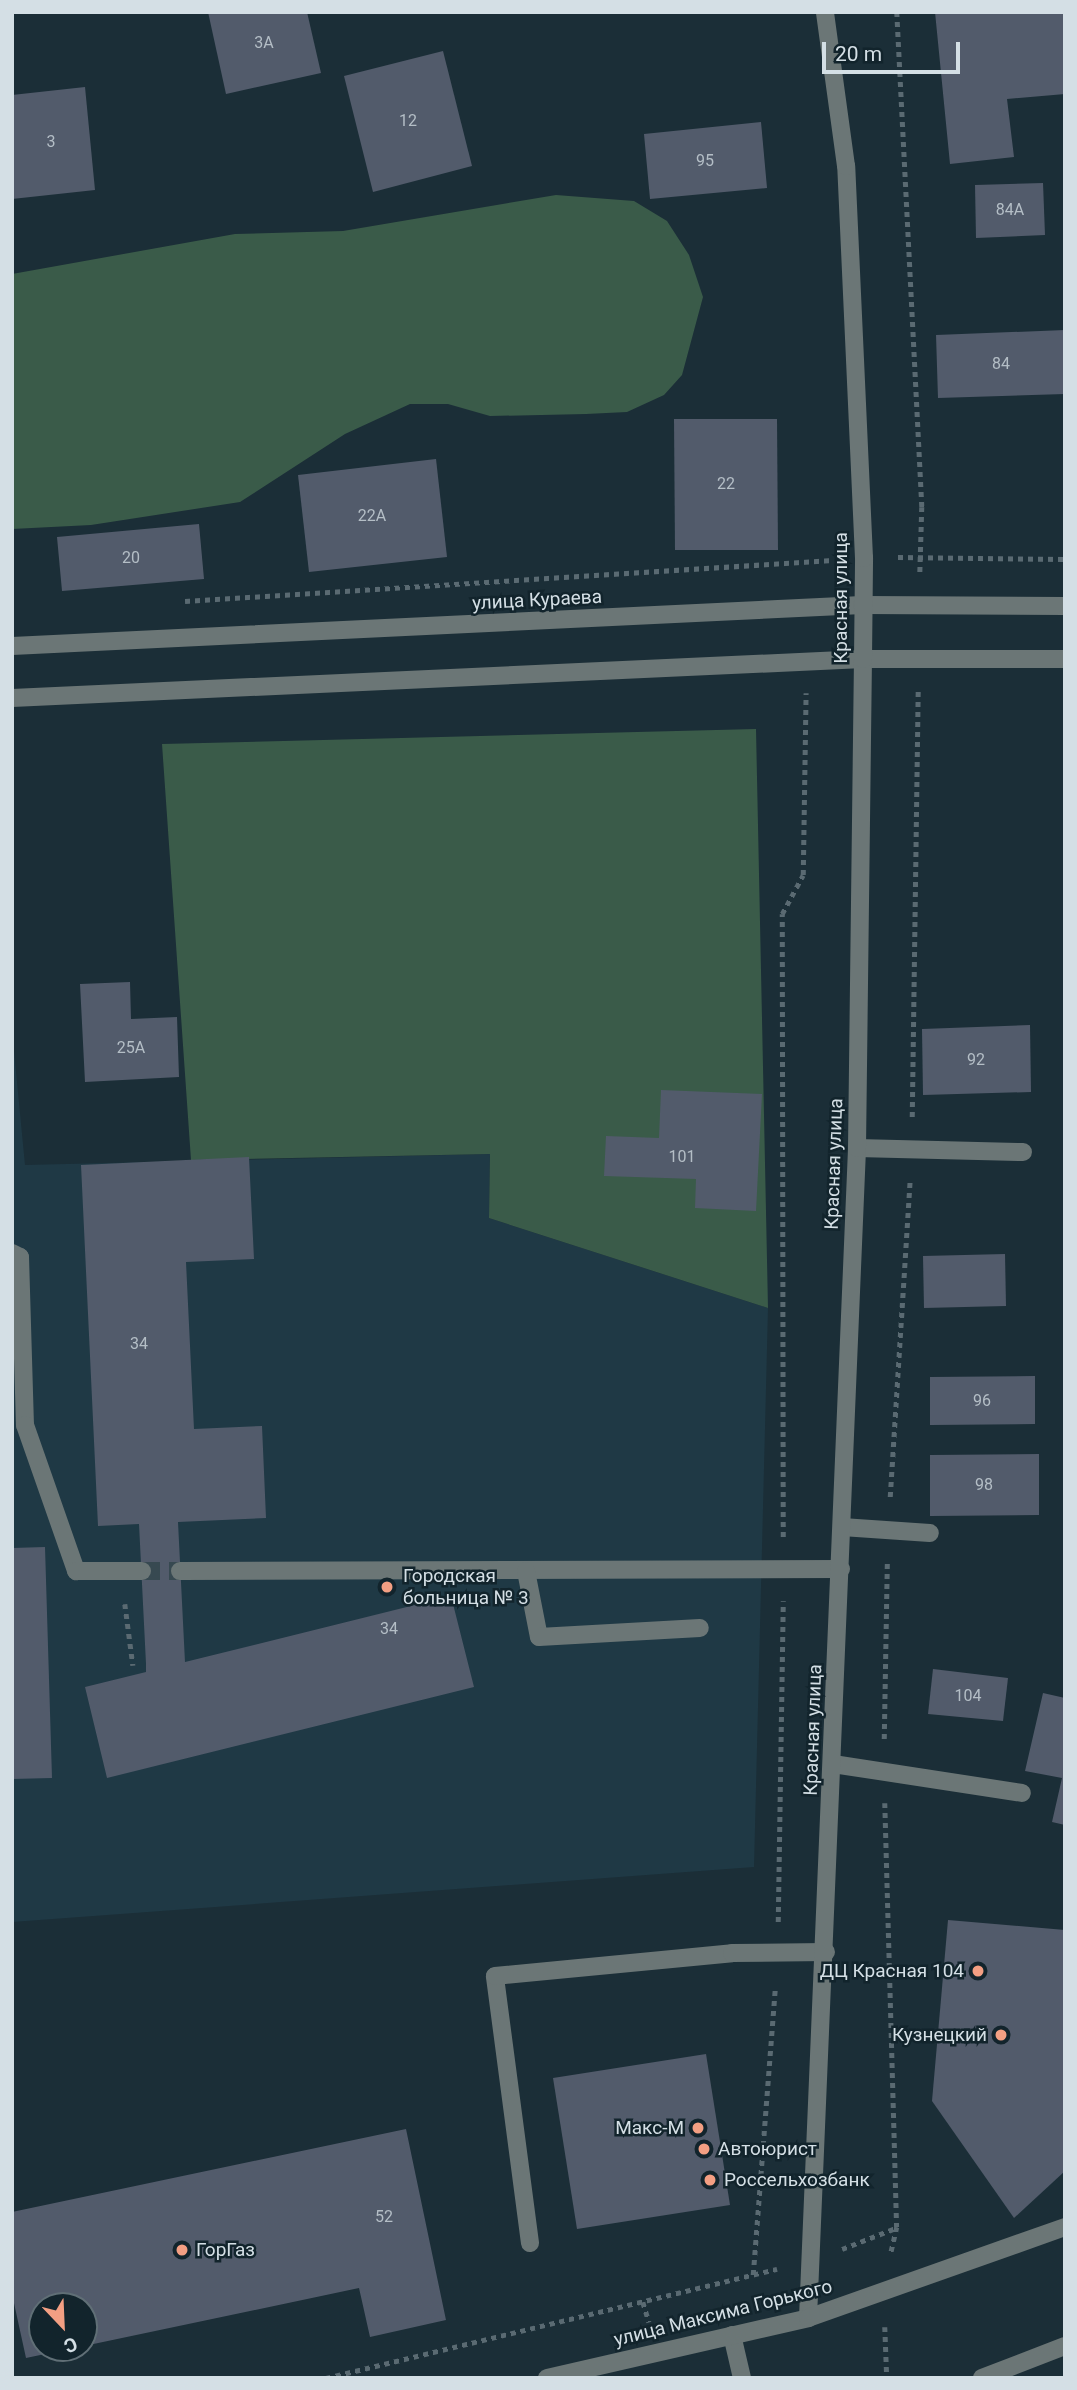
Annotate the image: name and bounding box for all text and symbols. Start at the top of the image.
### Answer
scale bar [825,28,963,72]
house number: 3А [254,33,274,53]
text: 20 m [835,42,882,66]
house number: 12 [399,111,417,131]
house number: 3 [47,132,55,152]
house number: 95 [696,151,714,171]
house number: 84А [996,200,1024,220]
house number: 84 [992,354,1010,374]
house number: 22 [717,474,735,494]
house number: 22А [358,506,386,526]
street label: Красная улица [830,532,852,664]
house number: 20 [122,548,140,568]
street label: улица Кураева [472,585,602,615]
house number: 25А [117,1038,145,1058]
house number: 92 [967,1050,985,1070]
street label: Красная улица [820,1098,848,1230]
house number: 101 [669,1147,695,1167]
house number: 34 [130,1334,148,1354]
house number: 96 [973,1391,991,1411]
house number: 98 [975,1475,993,1495]
place label: Городская больница № 3 [403,1565,529,1609]
marker: Городская больница № 3 [377,1577,397,1597]
house number: 34 [380,1619,398,1639]
street label: Красная улица [799,1664,827,1796]
house number: 104 [955,1686,981,1706]
place label: ДЦ Красная 104 [820,1960,964,1982]
marker: ДЦ Красная 104 [970,1963,986,1979]
place label: Кузнецкий [892,2024,987,2046]
marker: Кузнецкий [993,2027,1009,2043]
place label: Макс-М [615,2117,684,2139]
marker: Макс-М [690,2120,706,2136]
place label: Автоюрист [718,2138,817,2160]
marker: Автоюрист [696,2141,712,2157]
place label: Россельхозбанк [724,2169,870,2191]
marker: Россельхозбанк [702,2172,718,2188]
house number: 52 [375,2207,393,2227]
place label: ГорГаз [196,2239,255,2261]
marker: ГорГаз [174,2242,190,2258]
street label: улица Максима Горького [611,2275,835,2351]
north arrow [28,2292,98,2362]
text: С [60,2332,81,2358]

